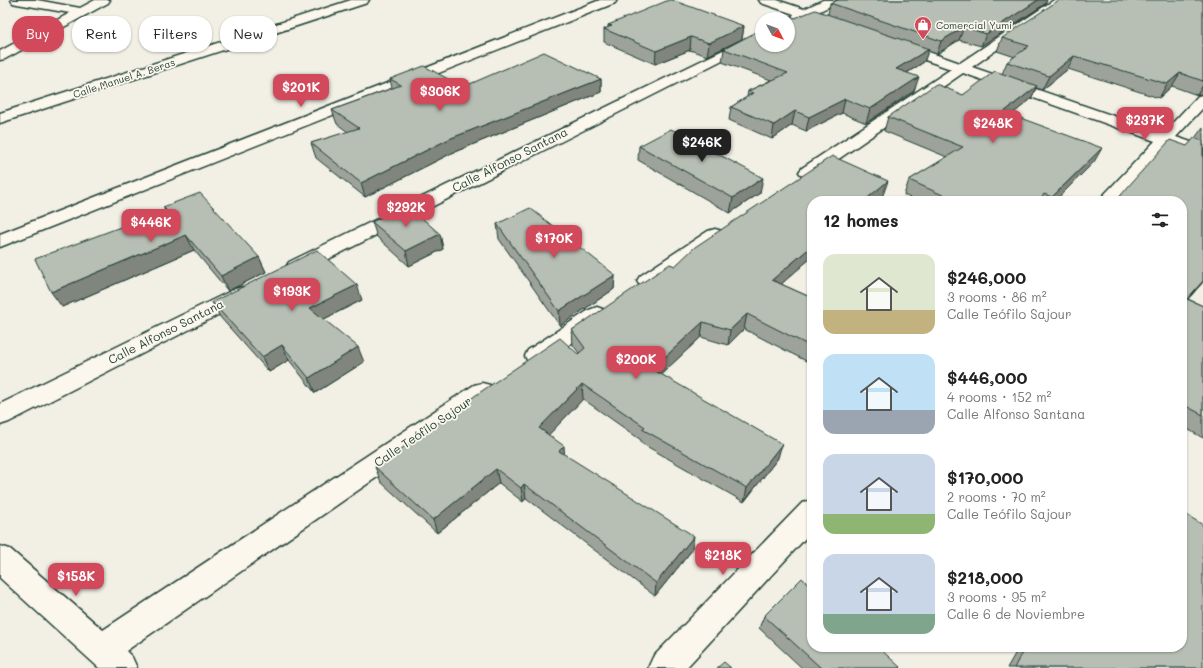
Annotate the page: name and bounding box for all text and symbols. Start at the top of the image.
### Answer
north arrow [755,12,795,52]
map controls [755,12,795,52]
shop icon: Comercial Yumi [913,15,933,40]
chip: Buy [12,16,64,52]
chip: Rent [72,16,131,52]
chip: Filters [139,16,212,52]
chip: New [220,16,277,52]
place label: Comercial Yumi [936,18,1012,32]
street label: Calle Manuel A. Beras [71,55,177,101]
pin: $201K [273,74,329,108]
text: $201K [282,78,320,95]
pin: $306K [412,78,468,112]
text: $306K [420,82,460,99]
pin: $237K [1117,107,1173,141]
pin: $248K [965,110,1021,144]
text: $237K [1126,111,1164,128]
text: $248K [973,114,1013,131]
street label: Calle Alfonso Santana [449,123,570,195]
pin: $246K [674,129,730,163]
text: $246K [682,133,722,150]
pin: $292K [378,194,434,228]
text: $292K [387,198,425,215]
pin: $446K [123,209,179,243]
text: 12 homes [823,209,899,231]
icon: filters [1149,209,1171,231]
text: $446K [131,213,171,230]
pin: $170K [526,225,582,259]
text: $170K [535,229,573,246]
text: $246,000 [947,266,1026,288]
icon: home [855,270,903,318]
pin: $193K [264,278,320,312]
text: $193K [273,282,311,299]
text: 3 rooms · 86 m² [947,288,1047,305]
street label: Calle Alfonso Santana [105,295,226,367]
text: Calle Teófilo Sajour [947,305,1071,322]
pin: $200K [608,346,664,380]
text: $200K [616,350,656,367]
text: $446,000 [947,366,1027,388]
icon: home [855,370,903,418]
text: 4 rooms · 152 m² [947,388,1051,405]
street label: Calle Teófilo Sajour [370,392,475,470]
text: Calle Alfonso Santana [947,405,1085,422]
text: $170,000 [947,466,1023,488]
icon: home [855,470,903,518]
text: 2 rooms · 70 m² [947,488,1046,505]
text: Calle Teófilo Sajour [947,505,1071,522]
pin: $218K [695,542,751,576]
text: $218K [704,546,742,563]
pin: $158K [48,563,104,597]
text: $218,000 [947,566,1023,588]
text: $158K [57,567,95,584]
icon: home [855,570,903,618]
text: 3 rooms · 95 m² [947,588,1046,605]
text: Calle 6 de Noviembre [947,605,1085,622]

